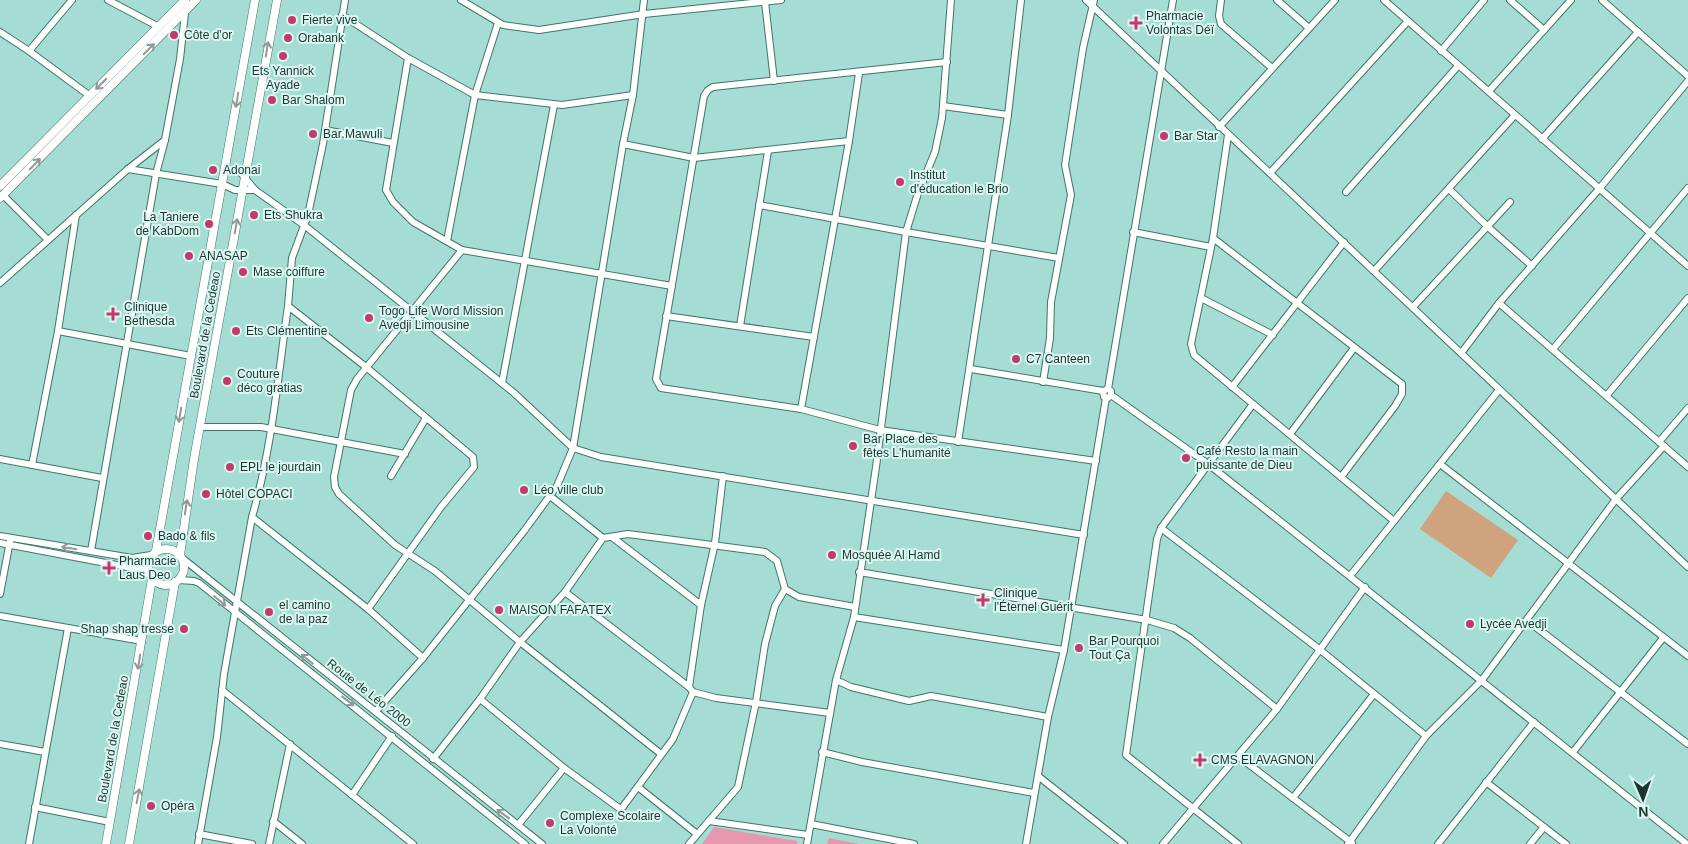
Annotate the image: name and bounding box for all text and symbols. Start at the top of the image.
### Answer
place label: Pharmacie Volontas Déï [1146,9,1215,37]
place label: Fierte vive [302,13,358,27]
marker: Fierte vive [286,14,298,26]
marker: Pharmacie Volontas Déï [1130,17,1142,29]
place label: Côte d'or [184,28,232,42]
marker: Côte d'or [168,29,180,41]
place label: Orabank [298,31,345,45]
marker: Orabank [282,32,294,44]
one-way arrow [262,42,272,58]
one-way arrow [143,43,155,55]
marker: Ets Yannick Ayade [277,50,289,62]
place label: Ets Yannick Ayade [252,64,315,92]
one-way arrow [95,78,107,91]
one-way arrow [231,91,241,107]
place label: Bar Shalom [282,93,345,107]
marker: Bar Shalom [266,94,278,106]
place label: Bar Mawuli [323,127,382,141]
marker: Bar Mawuli [307,128,319,140]
place label: Bar Star [1174,129,1218,143]
marker: Bar Star [1158,130,1170,142]
one-way arrow [29,157,41,170]
place label: Adonai [223,163,260,177]
marker: Adonai [207,164,219,176]
place label: Institut d'éducation le Brio [910,168,1009,196]
marker: Institut d'éducation le Brio [894,176,906,188]
place label: Ets Shukra [264,208,323,222]
marker: Ets Shukra [248,209,260,221]
place label: La Taniere de KabDom [136,210,199,238]
marker: La Taniere de KabDom [203,218,215,230]
one-way arrow [231,219,241,235]
place label: ANASAP [199,249,248,263]
marker: ANASAP [183,250,195,262]
place label: Mase coiffure [253,265,325,279]
marker: Mase coiffure [237,266,249,278]
street label: Boulevard de la Cedeao [187,270,223,400]
place label: Clinique Bethesda [124,300,175,328]
place label: Togo Life Word Mission Avedji Limousine [379,304,504,332]
marker: Clinique Bethesda [106,307,120,321]
marker: Togo Life Word Mission Avedji Limousine [363,312,375,324]
place label: Ets Clémentine [246,324,328,338]
marker: Ets Clémentine [230,325,242,337]
place label: C7 Canteen [1026,352,1090,366]
marker: C7 Canteen [1010,353,1022,365]
place label: Couture déco gratias [237,367,302,395]
marker: Couture déco gratias [221,375,233,387]
one-way arrow [175,406,185,422]
place label: Bar Place des fêtes L'humanité [863,432,951,460]
marker: Bar Place des fêtes L'humanité [847,440,859,452]
place label: Café Resto la main puissante de Dieu [1196,444,1298,472]
marker: Café Resto la main puissante de Dieu [1180,452,1192,464]
place label: EPL le jourdain [240,460,321,474]
marker: EPL le jourdain [224,461,236,473]
place label: Léo ville club [534,483,604,497]
marker: Léo ville club [518,484,530,496]
place label: Hôtel COPACI [216,487,292,501]
marker: Hôtel COPACI [200,488,212,500]
one-way arrow [181,499,191,515]
place label: Bado & fils [158,529,215,543]
marker: Bado & fils [142,530,154,542]
one-way arrow [61,542,77,552]
place label: Mosquée Al Hamd [842,548,940,562]
marker: Mosquée Al Hamd [826,549,838,561]
place label: Pharmacie Laus Deo [119,554,177,582]
marker: Pharmacie Laus Deo [103,562,115,574]
place label: Clinique l'Éternel Guérit [994,586,1074,614]
marker: Clinique l'Éternel Guérit [976,593,990,607]
one-way arrow [214,595,227,606]
place label: el camino de la paz [279,598,331,626]
place label: MAISON FAFATEX [509,603,611,617]
marker: MAISON FAFATEX [493,604,505,616]
marker: el camino de la paz [263,606,275,618]
place label: Lycée Avedji [1480,617,1547,631]
marker: Lycée Avedji [1464,618,1476,630]
place label: Shap shap tresse [81,622,174,636]
marker: Shap shap tresse [178,623,190,635]
place label: Bar Pourquoi Tout Ça [1089,634,1159,662]
marker: Bar Pourquoi Tout Ça [1073,642,1085,654]
one-way arrow [133,653,143,669]
one-way arrow [301,654,314,665]
street label: Route de Léo 2000 [324,656,414,730]
street label: Boulevard de la Cedeao [95,674,131,804]
one-way arrow [341,696,354,707]
marker: CMS ELAVAGNON [1193,753,1207,767]
place label: CMS ELAVAGNON [1211,753,1314,767]
north arrow [1618,774,1668,824]
one-way arrow [133,788,143,804]
place label: Opéra [161,799,195,813]
marker: Opéra [145,800,157,812]
text: N [1638,804,1649,820]
one-way arrow [496,809,510,819]
place label: Complexe Scolaire La Volonté [560,809,661,837]
marker: Complexe Scolaire La Volonté [544,817,556,829]

